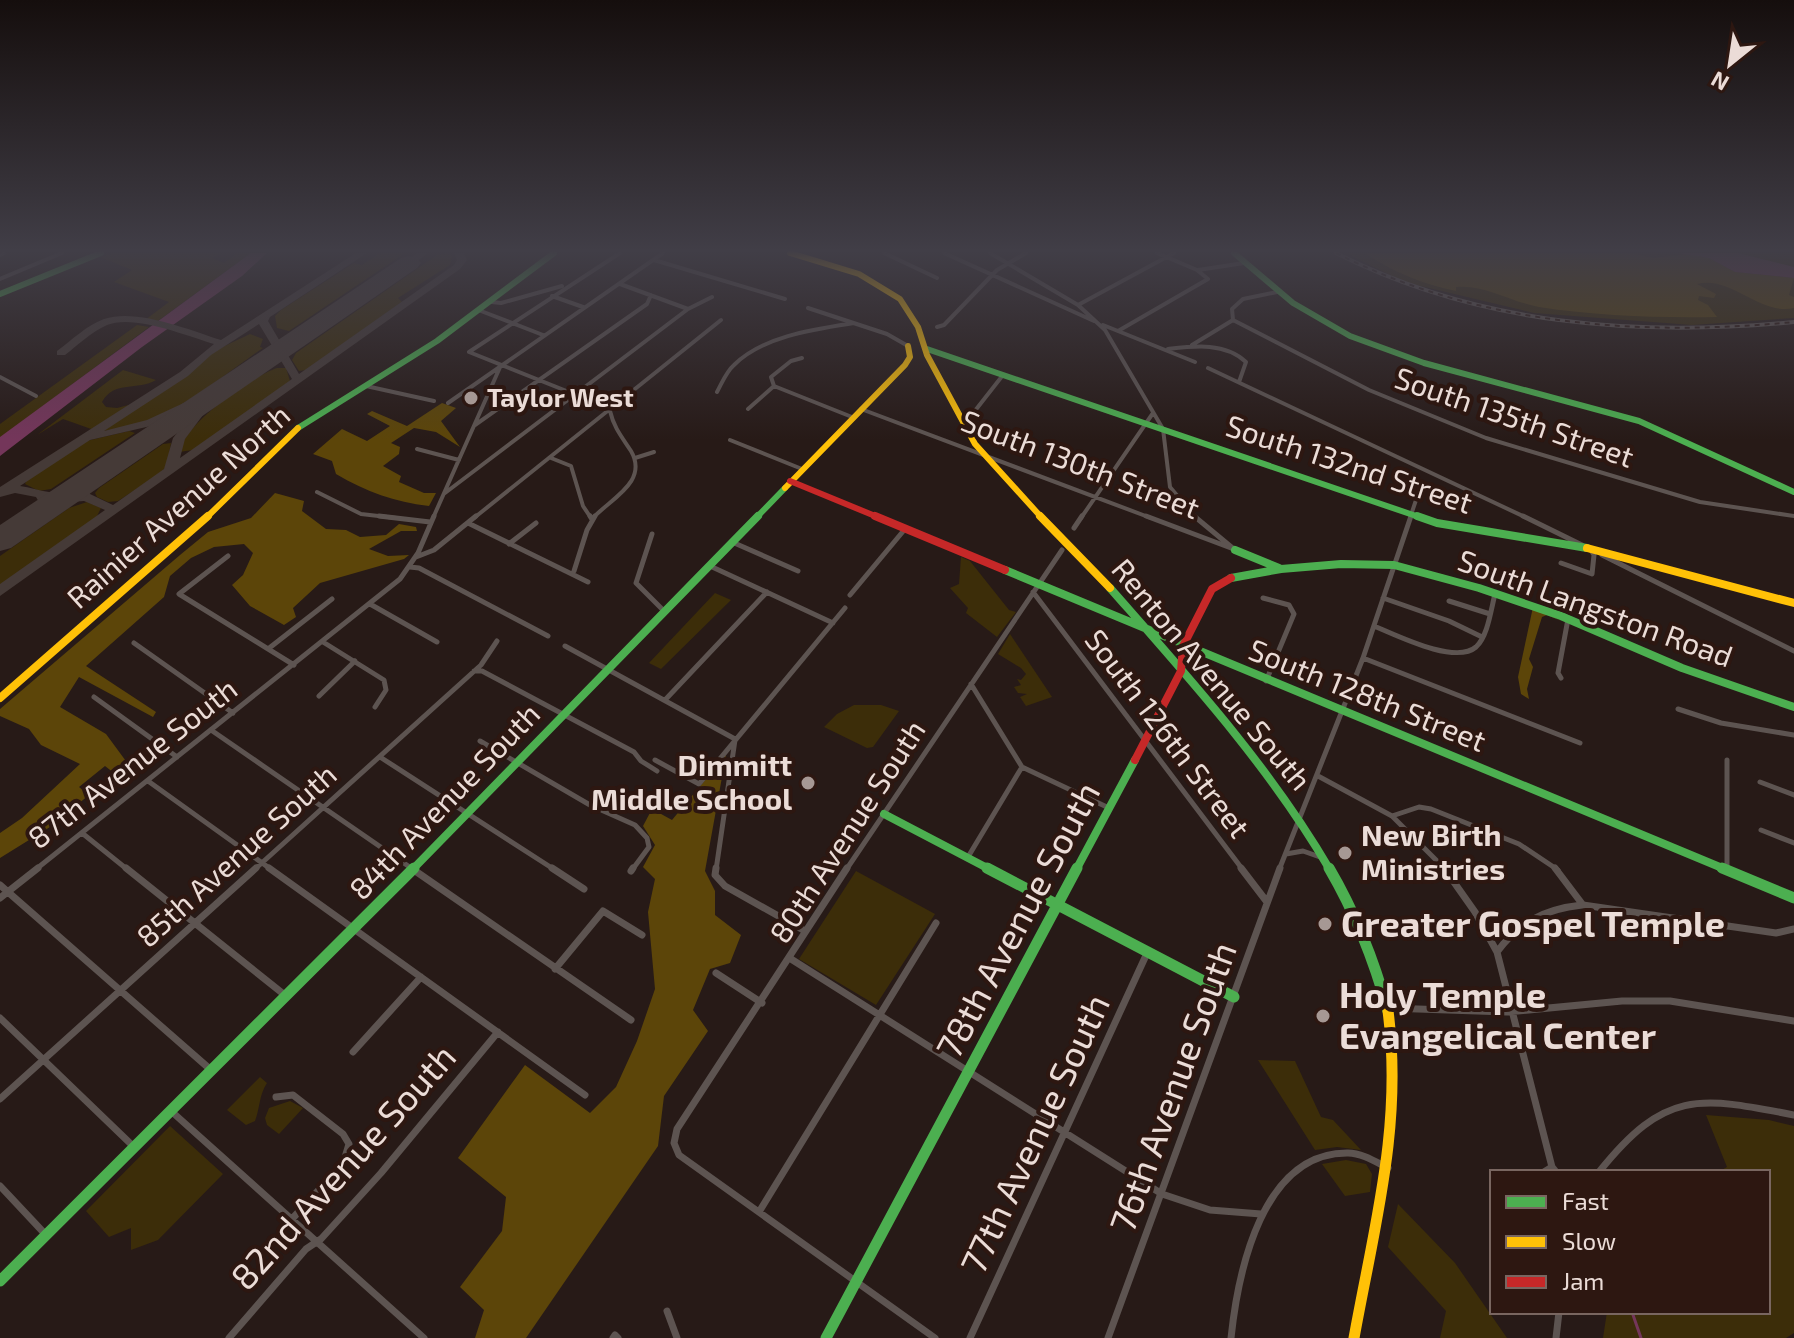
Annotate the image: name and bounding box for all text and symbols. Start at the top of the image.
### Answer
north arrow [1690,24,1770,104]
text: N [1706,67,1733,97]
street label: South 135th Street [1391,358,1639,474]
place label: Taylor West [487,381,634,413]
marker: Taylor West [462,389,480,407]
street label: Rainier Avenue North [59,396,296,615]
street label: South 130th Street [957,401,1205,525]
street label: South 132nd Street [1222,406,1477,520]
street label: South Langston Road [1454,541,1738,674]
street label: Renton Avenue South [1105,551,1320,797]
street label: South 126th Street [1079,622,1259,844]
street label: South 128th Street [1244,630,1492,758]
street label: 87th Avenue South [20,670,244,855]
street label: 84th Avenue South [341,695,546,906]
street label: 80th Avenue South [761,713,932,949]
place label: Dimmitt Middle School [591,746,792,816]
street label: 85th Avenue South [128,755,343,954]
marker: Dimmitt Middle School [799,774,817,792]
street label: 78th Avenue South [926,774,1108,1065]
place label: New Birth Ministries [1361,816,1505,886]
marker: New Birth Ministries [1336,844,1354,862]
place label: Greater Gospel Temple [1341,901,1725,944]
marker: Greater Gospel Temple [1316,915,1334,933]
street label: 76th Avenue South [1099,936,1244,1237]
place label: Holy Temple Evangelical Center [1339,972,1657,1056]
street label: 77th Avenue South [950,987,1117,1280]
marker: Holy Temple Evangelical Center [1314,1007,1332,1025]
street label: 82nd Avenue South [220,1034,463,1298]
legend [1490,1170,1770,1314]
text: Fast [1562,1186,1609,1215]
text: Slow [1562,1226,1616,1255]
text: Jam [1562,1266,1604,1295]

